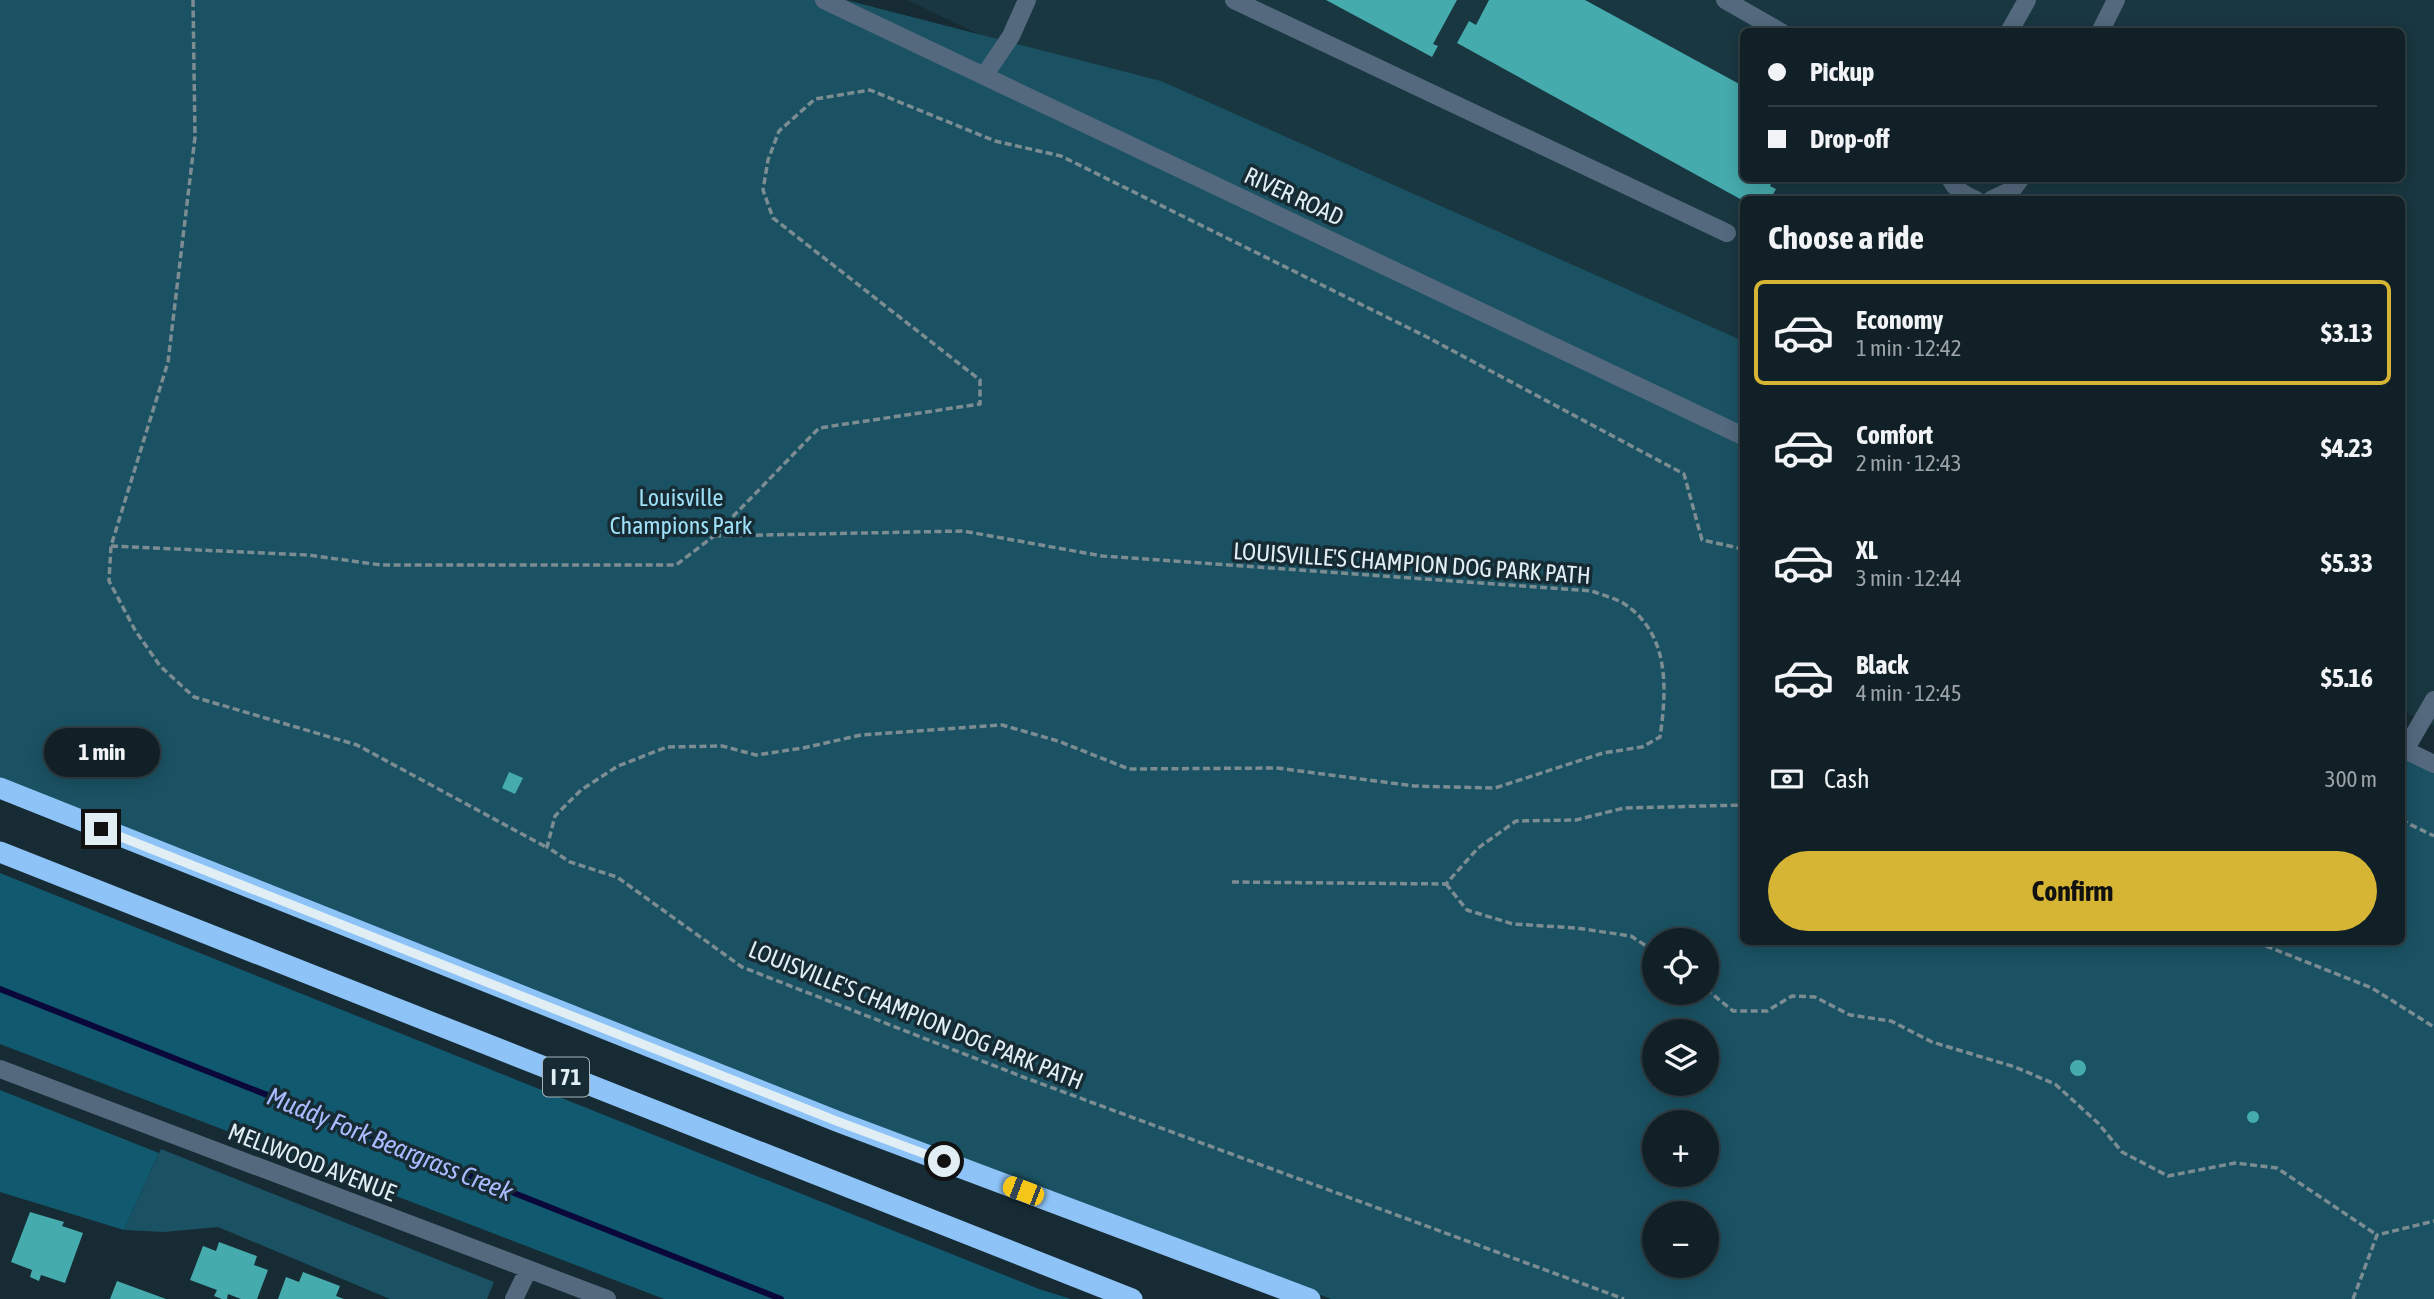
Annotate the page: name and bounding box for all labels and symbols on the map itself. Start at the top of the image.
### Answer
street label: RIVER ROAD [1240,161,1348,231]
park label: Louisville Champions Park [610,484,753,539]
street label: LOUISVILLE'S CHAMPION DOG PARK PATH [1232,537,1592,589]
callout: 1 min [43,728,159,776]
route end [85,813,117,845]
street label: LOUISVILLE'S CHAMPION DOG PARK PATH [745,935,1087,1095]
road number: I 71 [543,1058,589,1096]
water label: Muddy Fork Beargrass Creek [263,1081,518,1207]
street label: MELLWOOD AVENUE [224,1118,400,1206]
route start [928,1145,960,1177]
car [1000,1174,1047,1208]

